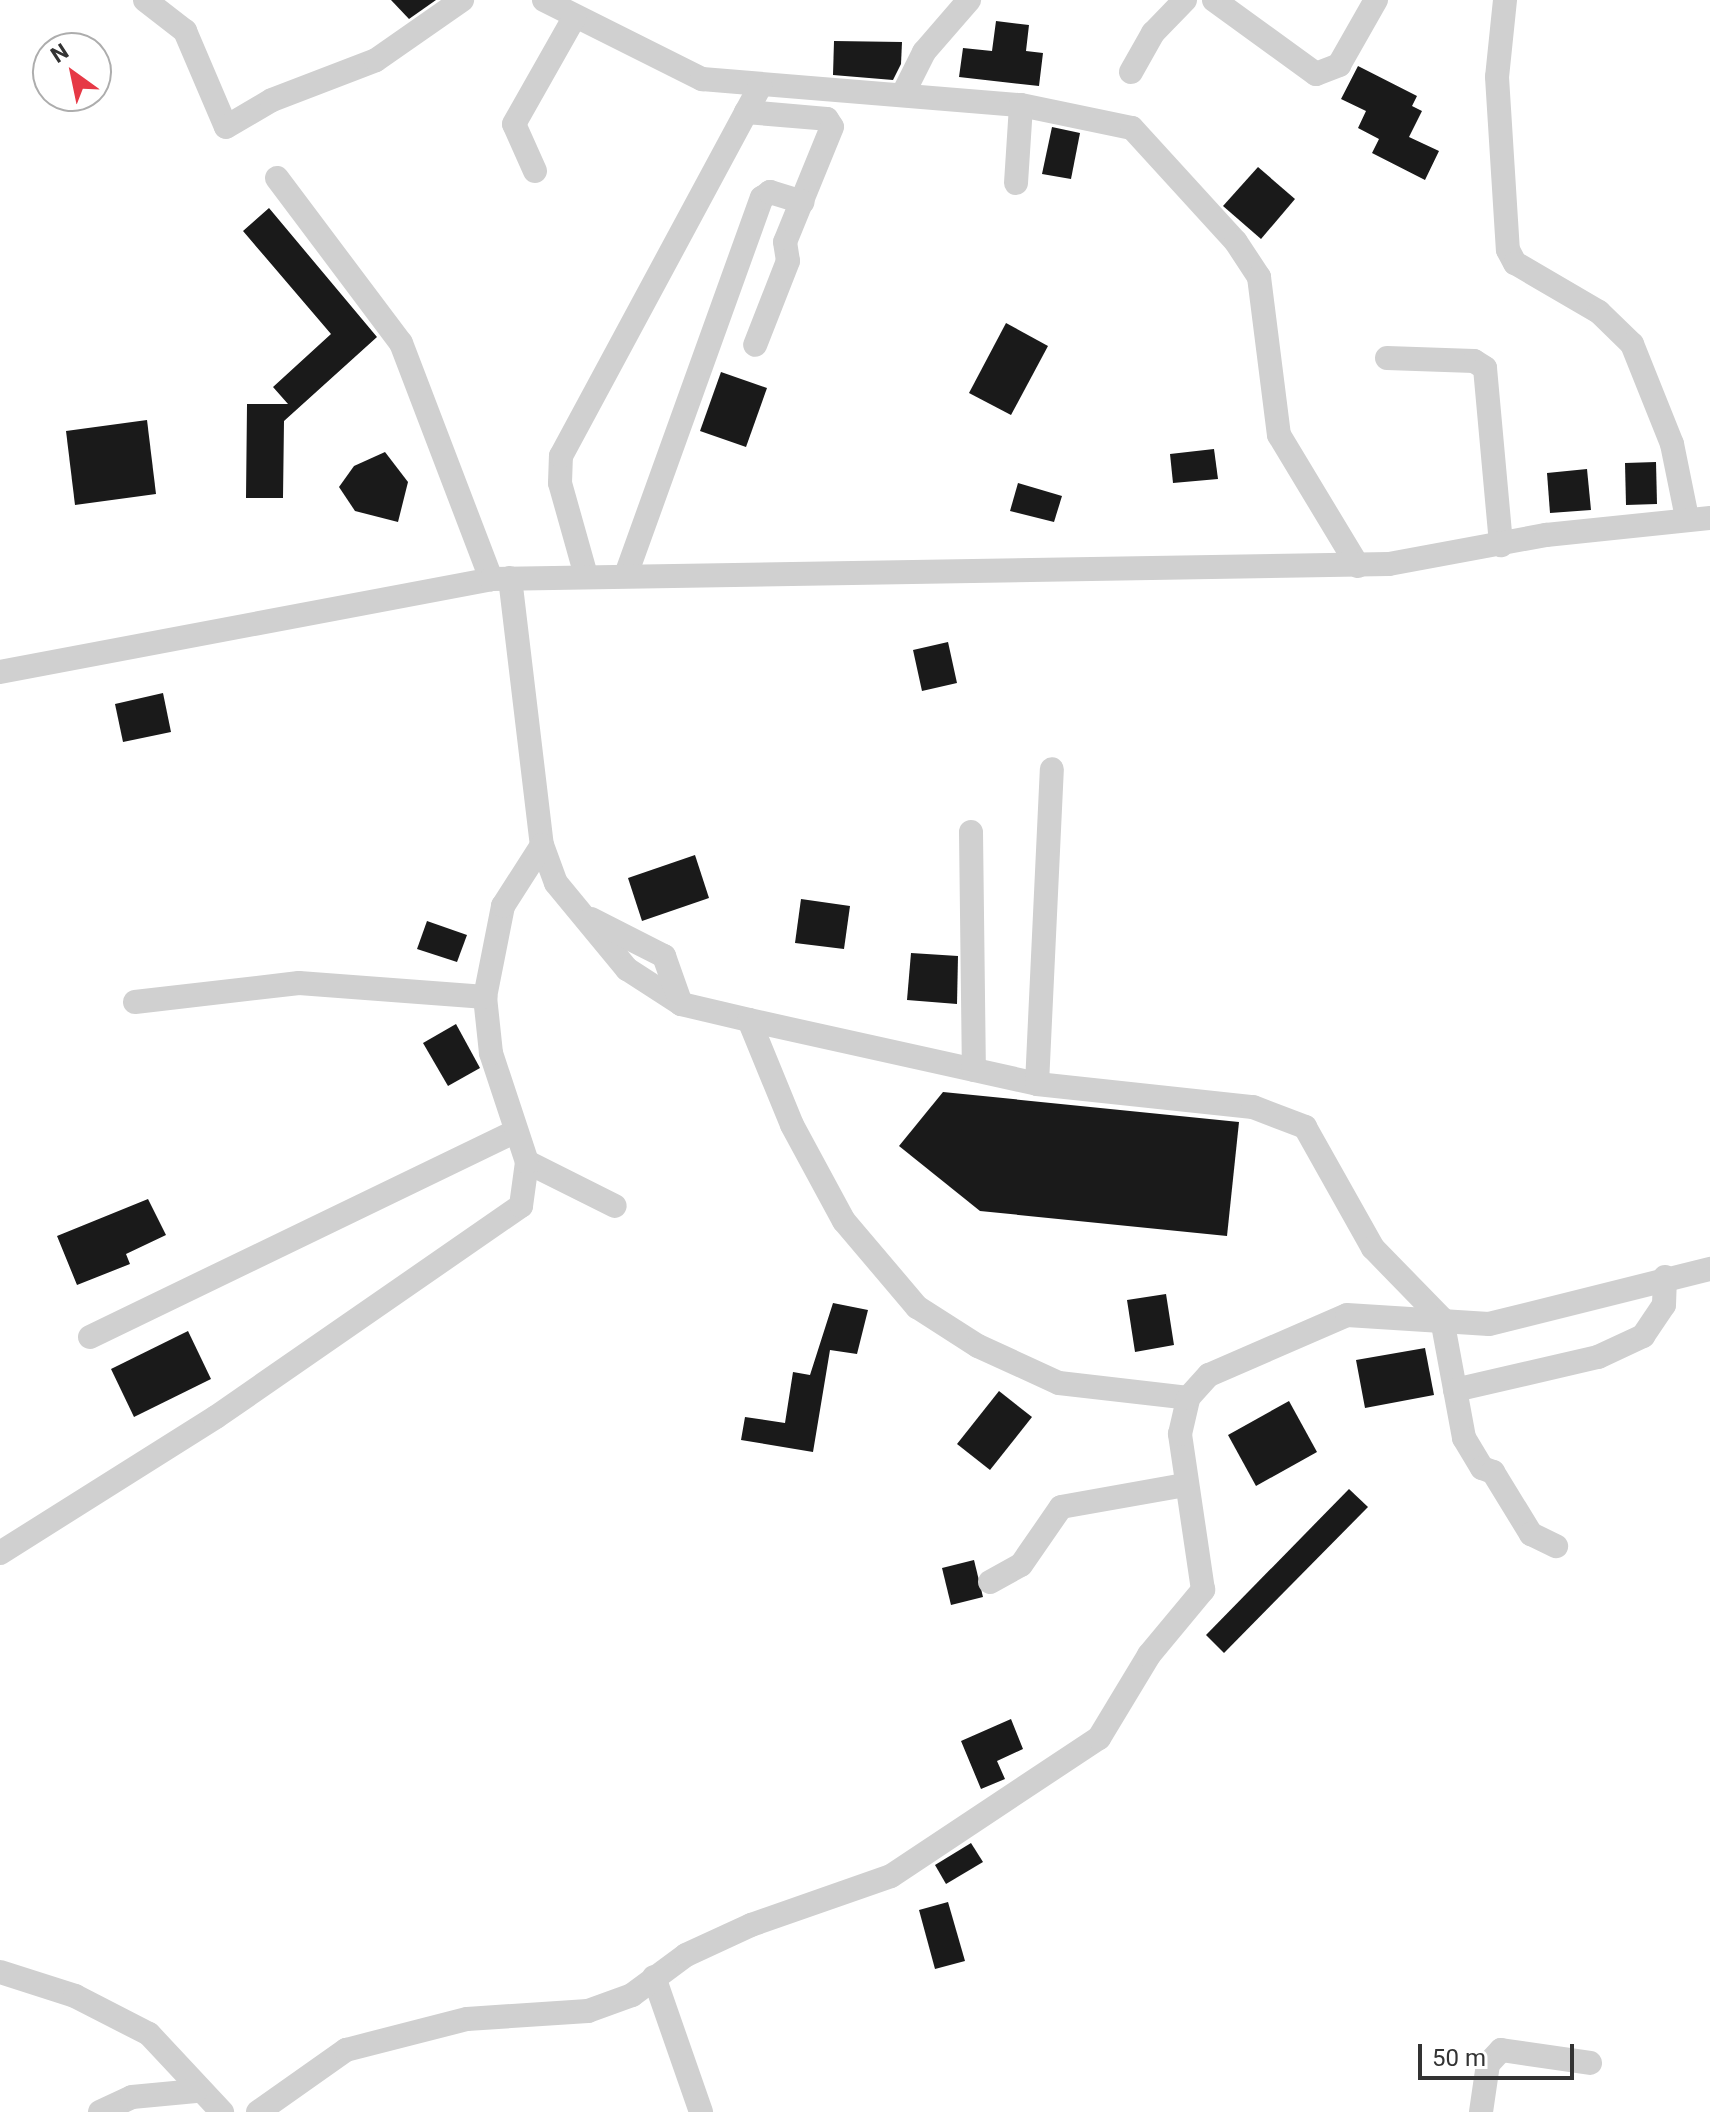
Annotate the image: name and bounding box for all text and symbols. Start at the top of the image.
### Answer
north arrow [32,32,112,112]
text: N [46,38,73,68]
scale bar [1422,2028,1578,2078]
text: 50 m [1432,2044,1486,2072]

